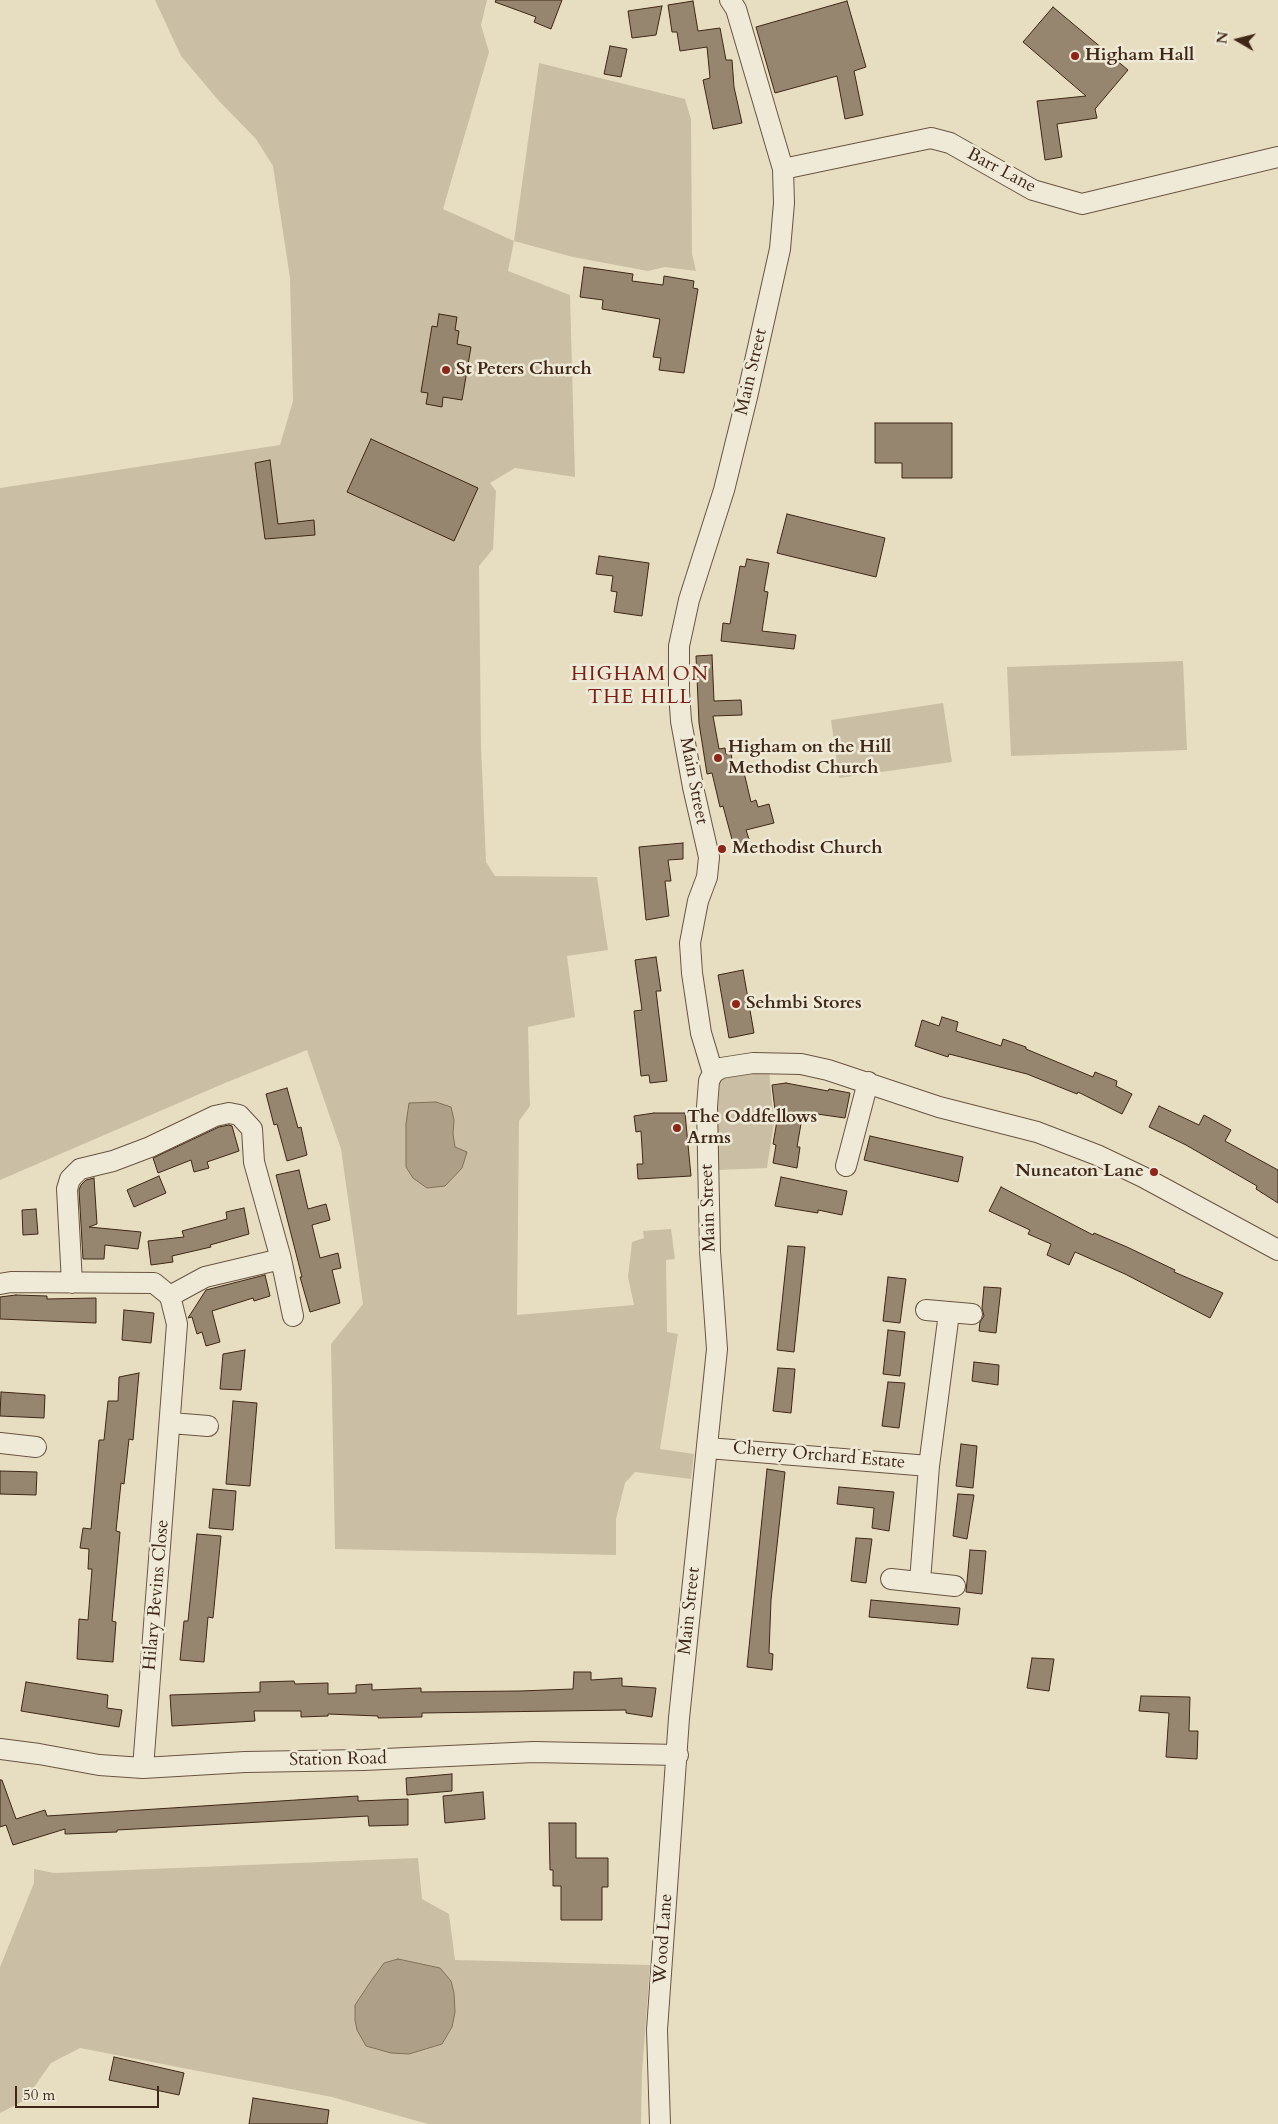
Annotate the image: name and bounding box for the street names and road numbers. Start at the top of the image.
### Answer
street label: Barr Lane [963,144,1039,198]
street label: Main Street [732,327,772,417]
street label: Main Street [674,736,712,826]
street label: Main Street [697,1164,721,1252]
street label: Cherry Orchard Estate [732,1438,906,1474]
street label: Hilary Bevins Close [140,1519,174,1671]
street label: Main Street [675,1566,705,1656]
street label: Station Road [289,1748,387,1772]
street label: Wood Lane [650,1893,678,1985]

